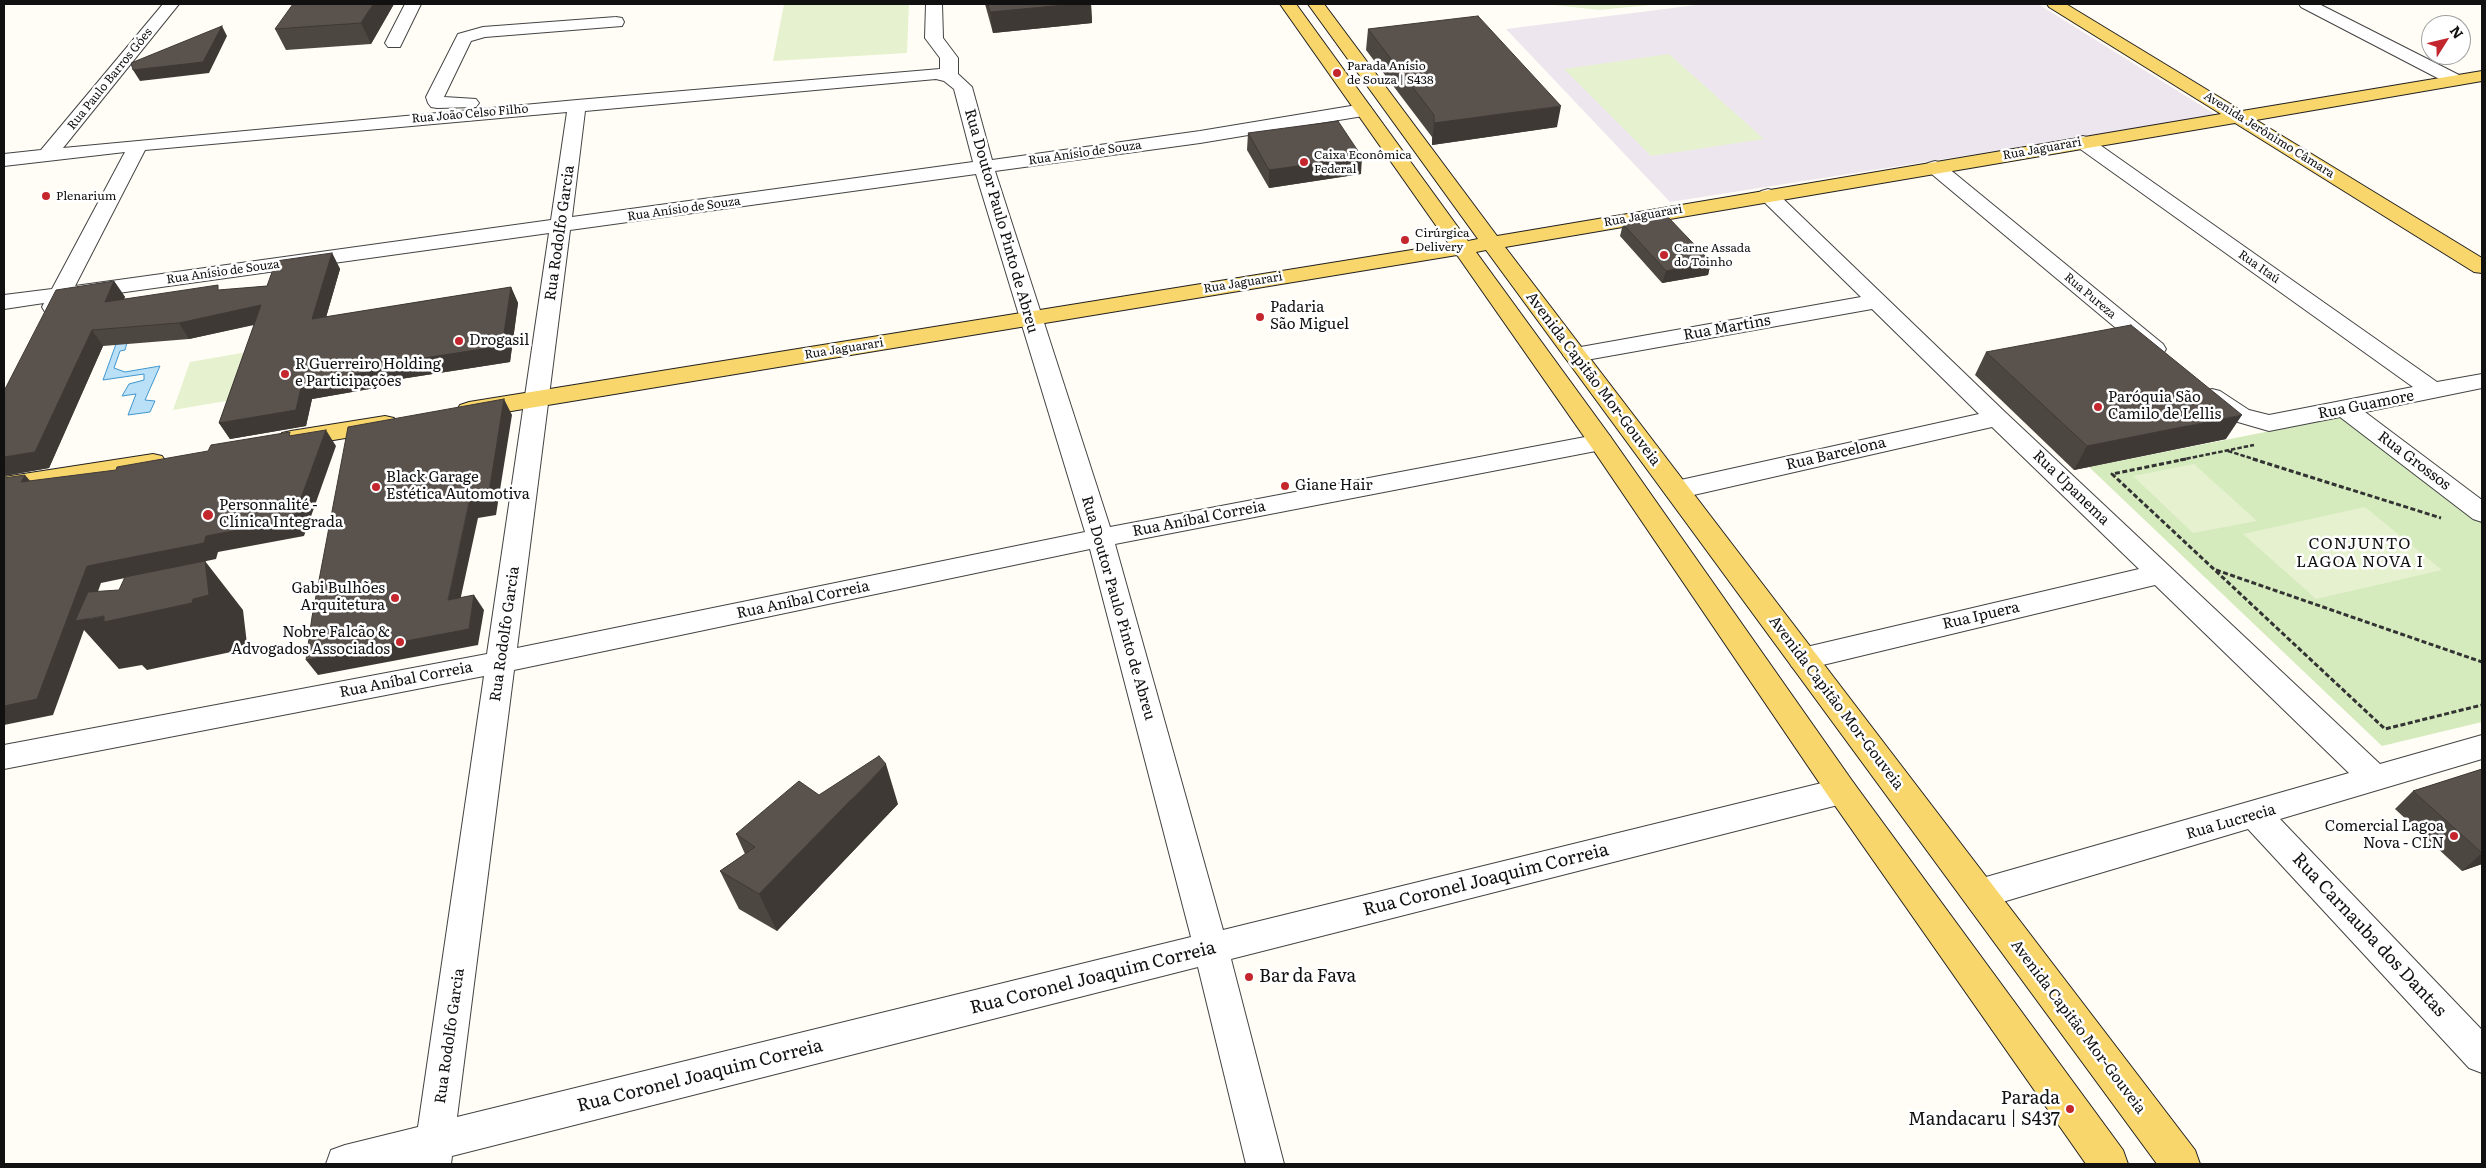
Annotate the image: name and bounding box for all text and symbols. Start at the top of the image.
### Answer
north arrow [2421,15,2471,65]
text: N [2446,21,2469,42]
street label: Rua Paulo Barros Góes [65,25,155,133]
place label: Parada Anísio de Souza | S438 [1347,59,1434,87]
marker: Parada Anísio de Souza | S438 [1331,67,1343,79]
street label: Avenida Jerônimo Câmara [2201,89,2337,181]
street label: Rua João Celso Filho [411,102,529,126]
street label: Rua Doutor Paulo Pinto de Abreu [960,107,1042,335]
street label: Rua Jaguarari [2002,135,2082,163]
street label: Rua Anísio de Souza [1028,138,1142,168]
place label: Caixa Econômica Federal [1314,148,1412,176]
marker: Caixa Econômica Federal [1298,156,1310,168]
street label: Rua Rodolfo Garcia [542,164,578,302]
place label: Plenarium [56,189,116,203]
marker: Plenarium [40,190,52,202]
street label: Rua Anísio de Souza [627,194,741,224]
street label: Rua Jaguarari [1603,202,1683,230]
place label: Cirúrgica Delivery [1415,226,1469,254]
marker: Cirúrgica Delivery [1399,234,1411,246]
place label: Carne Assada do Toinho [1674,241,1751,269]
street label: Rua Itaú [2235,247,2283,287]
marker: Carne Assada do Toinho [1658,249,1670,261]
street label: Rua Anísio de Souza [166,257,280,287]
street label: Rua Jaguarari [1203,270,1283,296]
street label: Rua Pureza [2061,270,2119,322]
street label: Avenida Capitão Mor-Gouveia [1522,289,1664,469]
place label: Padaria São Miguel [1270,299,1349,334]
marker: Padaria São Miguel [1254,311,1266,323]
street label: Rua Martins [1682,311,1772,345]
place label: Drogasil [469,332,529,350]
marker: Drogasil [453,335,465,347]
street label: Rua Jaguarari [804,336,884,362]
place label: R Guerreiro Holding e Participações [295,356,441,391]
marker: R Guerreiro Holding e Participações [279,368,291,380]
street label: Rua Guamore [2317,387,2415,423]
place label: Paróquia São Camilo de Lellis [2108,389,2221,424]
marker: Paróquia São Camilo de Lellis [2092,401,2104,413]
street label: Rua Grossos [2374,428,2454,494]
street label: Rua Barcelona [1784,434,1888,474]
street label: Rua Upanema [2029,447,2113,529]
place label: Black Garage Estética Automotiva [386,469,530,504]
place label: Giane Hair [1295,477,1373,495]
marker: Giane Hair [1279,480,1291,492]
marker: Black Garage Estética Automotiva [370,481,382,493]
street label: Rua Doutor Paulo Pinto de Abreu [1077,494,1159,722]
place label: Personnalité - Clínica Integrada [219,497,343,532]
street label: Rua Aníbal Correia [1131,497,1267,541]
marker: Personnalité - Clínica Integrada [201,508,215,522]
district label: CONJUNTO LAGOA NOVA I [2294,534,2426,572]
street label: Rua Rodolfo Garcia [487,565,523,703]
street label: Rua Aníbal Correia [735,577,871,623]
place label: Gabi Bulhões Arquitetura [292,580,385,615]
marker: Gabi Bulhões Arquitetura [389,592,401,604]
street label: Rua Ipuera [1941,598,2021,634]
street label: Avenida Capitão Mor-Gouveia [1765,613,1907,793]
place label: Nobre Falcão & Advogados Associados [231,624,390,659]
marker: Nobre Falcão & Advogados Associados [394,636,406,648]
street label: Rua Aníbal Correia [338,658,474,702]
street label: Rua Lucrecia [2184,801,2278,843]
place label: Comercial Lagoa Nova - CLN [2325,818,2444,853]
marker: Comercial Lagoa Nova - CLN [2448,830,2460,842]
street label: Rua Coronel Joaquim Correia [1361,839,1611,921]
street label: Rua Carnauba dos Dantas [2287,849,2451,1021]
street label: Rua Coronel Joaquim Correia [968,937,1218,1019]
street label: Avenida Capitão Mor-Gouveia [2007,937,2149,1117]
place label: Bar da Fava [1259,966,1356,988]
street label: Rua Rodolfo Garcia [432,967,468,1105]
marker: Bar da Fava [1243,971,1255,983]
street label: Rua Coronel Joaquim Correia [575,1035,825,1117]
place label: Parada Mandacaru | S437 [1908,1088,2060,1130]
marker: Parada Mandacaru | S437 [2064,1103,2076,1115]

